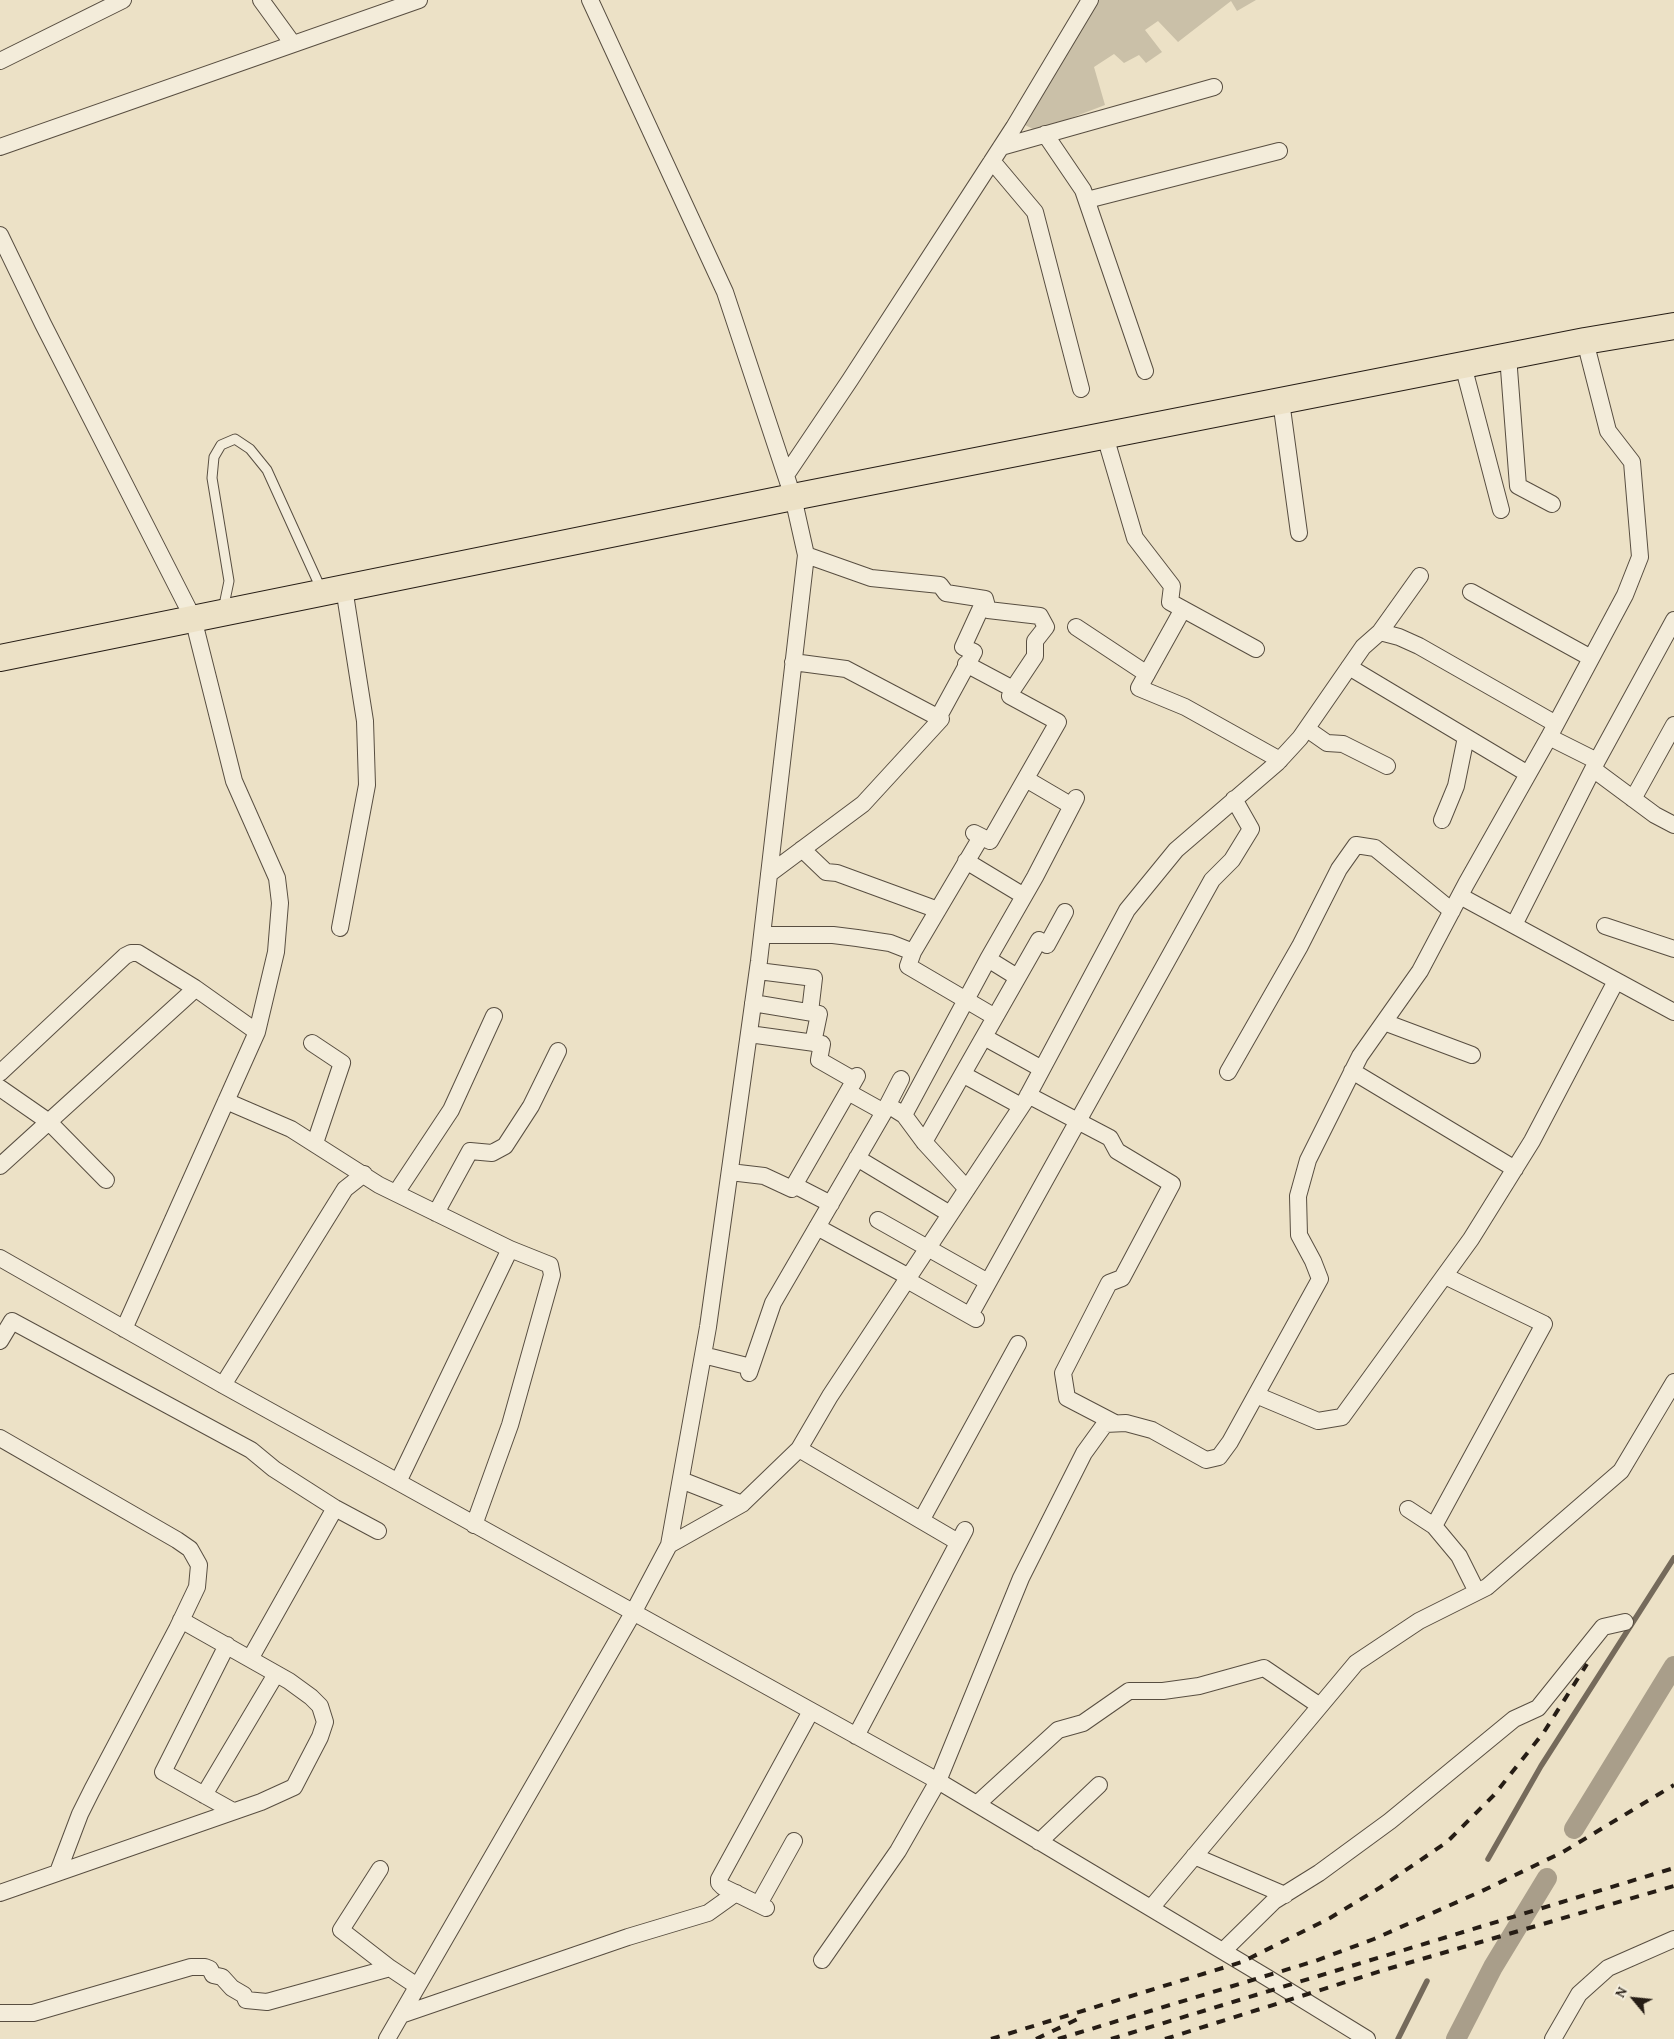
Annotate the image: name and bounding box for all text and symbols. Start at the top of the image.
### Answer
north arrow [1609,1974,1659,2024]
text: N [1610,1983,1632,2001]

